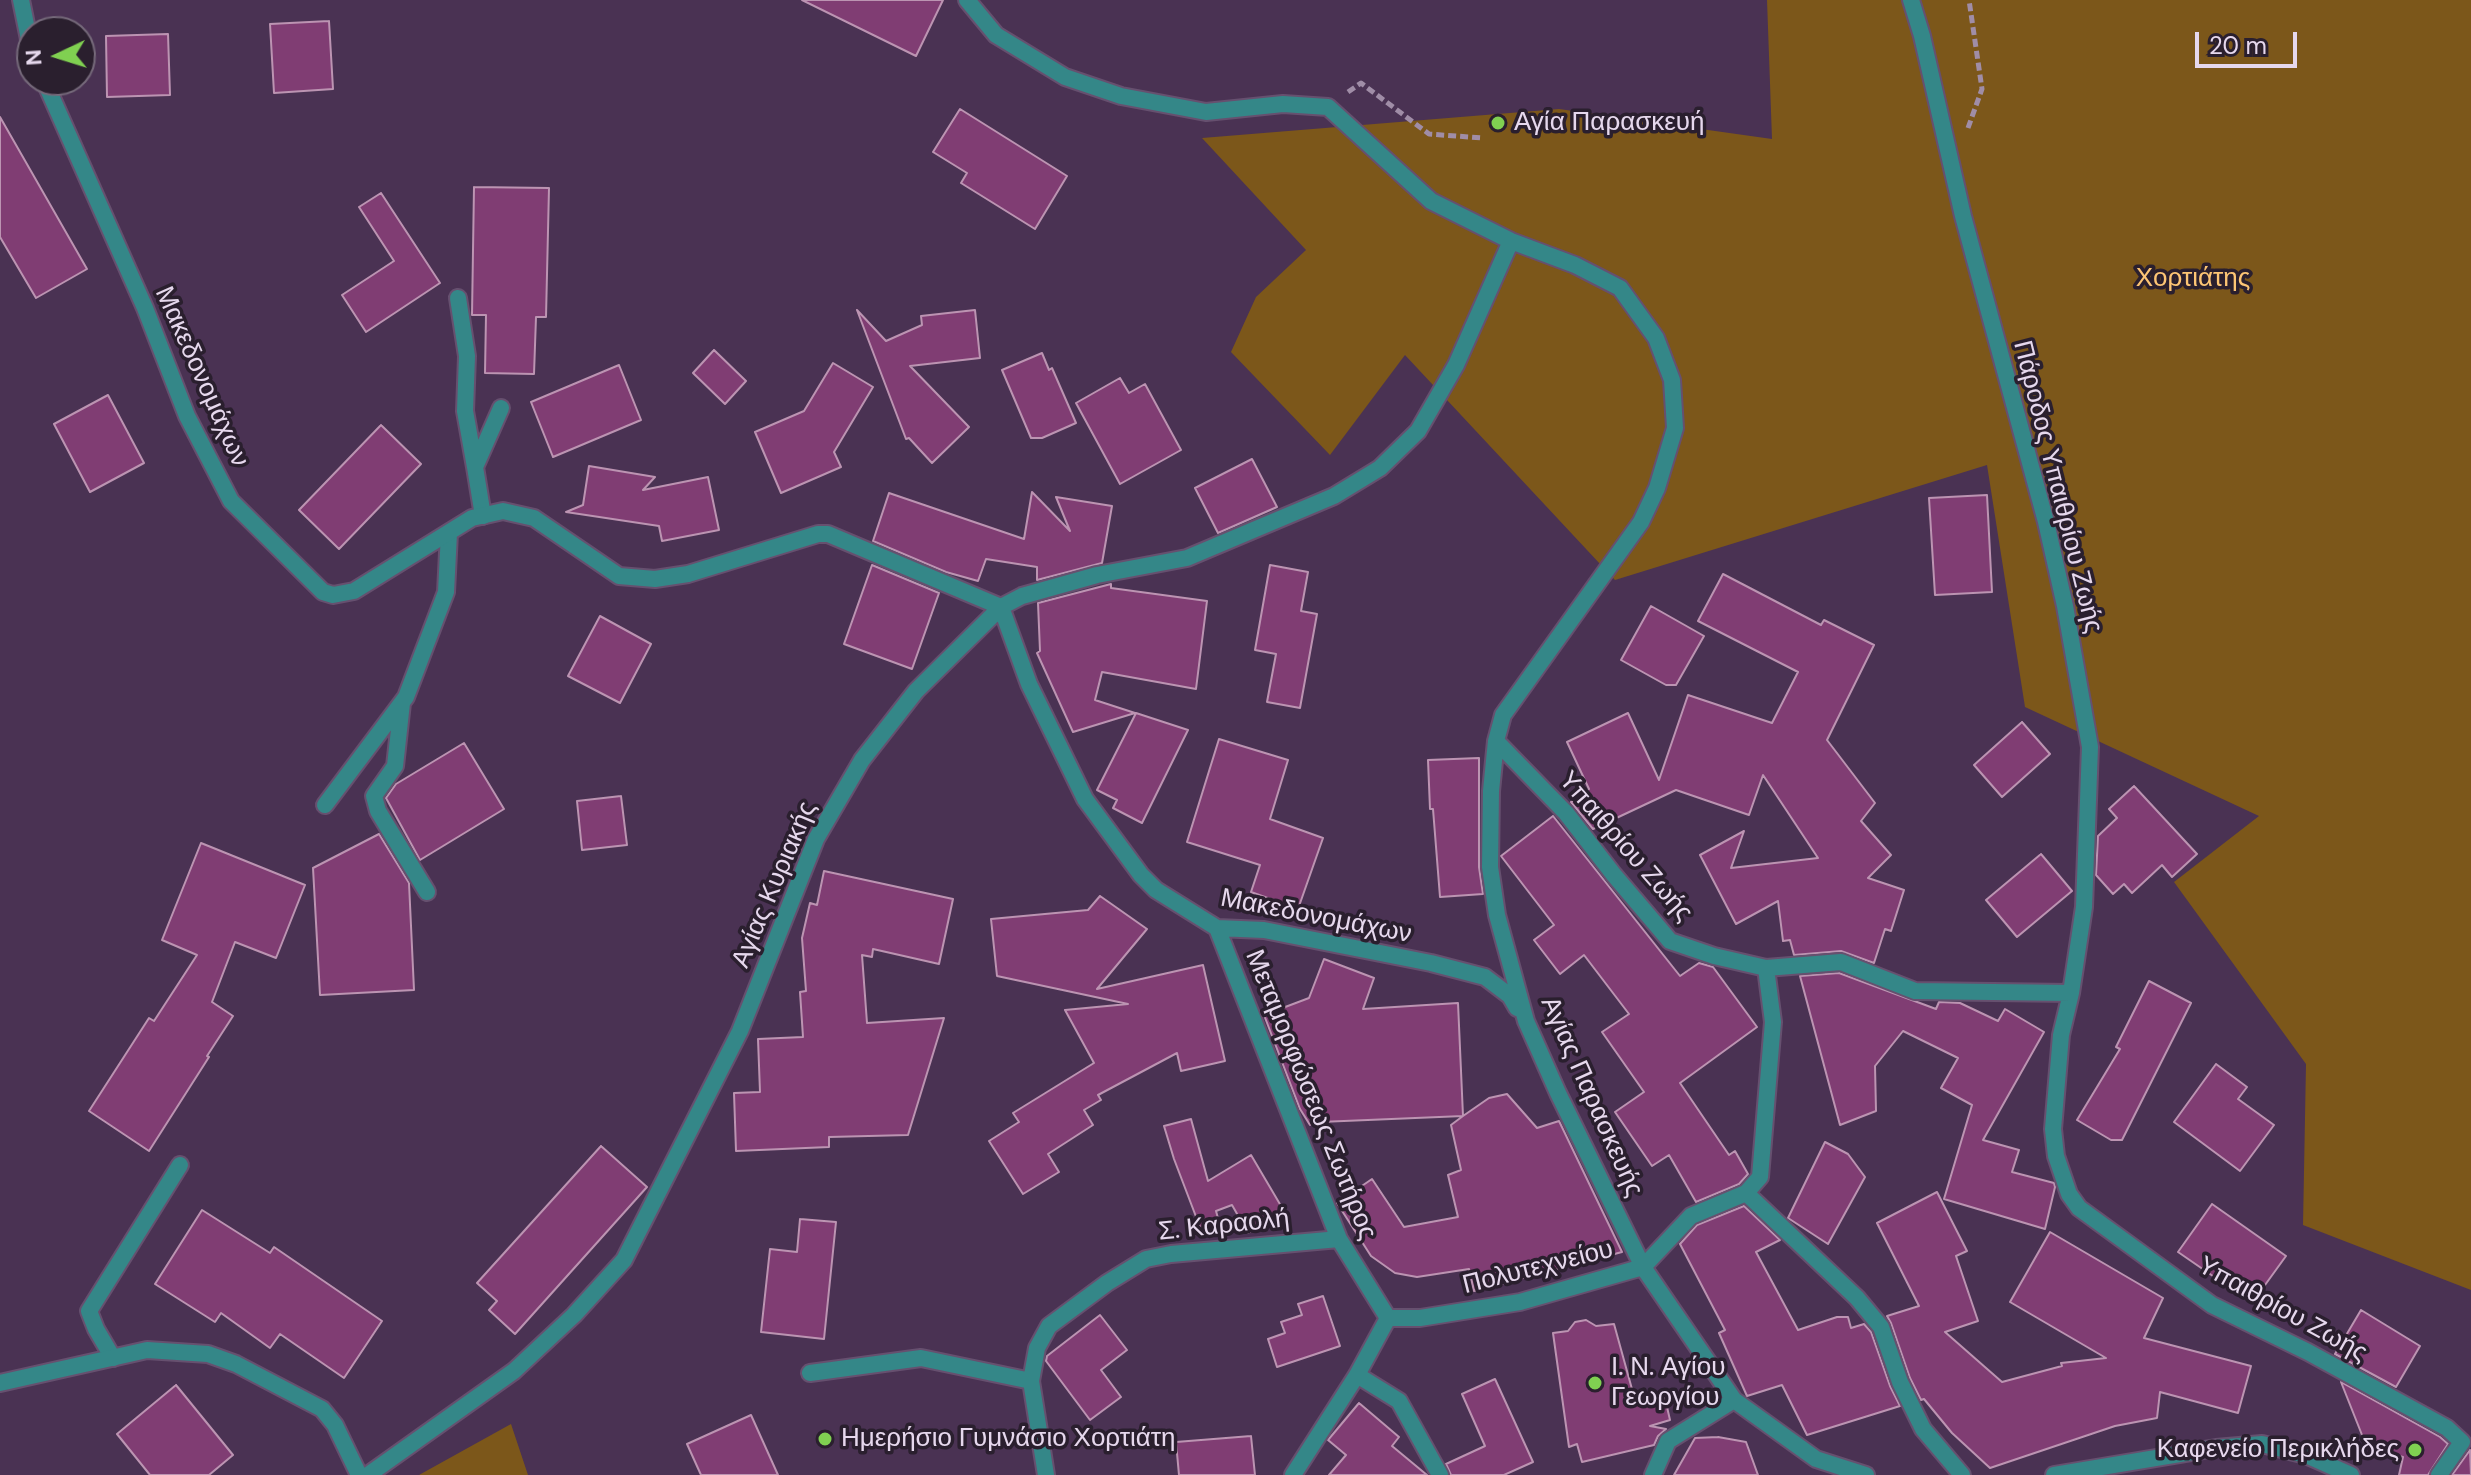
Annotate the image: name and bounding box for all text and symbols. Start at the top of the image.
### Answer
north arrow [16,16,96,96]
scale bar [2199,16,2301,66]
text: 20 m [2209,30,2267,61]
text: N [19,49,49,67]
place label: Αγία Παρασκευή [1514,107,1705,139]
marker: Αγία Παρασκευή [1489,114,1507,132]
park label: Χορτιάτης [2136,263,2250,295]
street label: Μακεδονομάχων [147,282,255,472]
street label: Πάροδος Υπαιθρίου Ζωής [2006,338,2108,636]
street label: Υπαιθρίου Ζωής [1551,766,1699,928]
street label: Αγίας Κυριακής [726,797,824,973]
street label: Μακεδονομάχων [1218,883,1414,951]
street label: Μεταμορφώσεως Σωτήρος [1238,946,1382,1244]
street label: Αγίας Παρασκευής [1533,992,1649,1202]
street label: Σ. Καραολή [1157,1204,1291,1248]
street label: Πολυτεχνείου [1460,1234,1616,1302]
street label: Υπαιθρίου Ζωής [2192,1251,2372,1369]
place label: Ι. Ν. Αγίου Γεωργίου [1611,1352,1725,1414]
marker: Ι. Ν. Αγίου Γεωργίου [1586,1374,1604,1392]
place label: Ημερήσιο Γυμνάσιο Χορτιάτη [841,1423,1176,1455]
marker: Ημερήσιο Γυμνάσιο Χορτιάτη [816,1430,834,1448]
place label: Καφενείο Περικλήδες [2157,1434,2399,1466]
marker: Καφενείο Περικλήδες [2406,1441,2424,1459]

